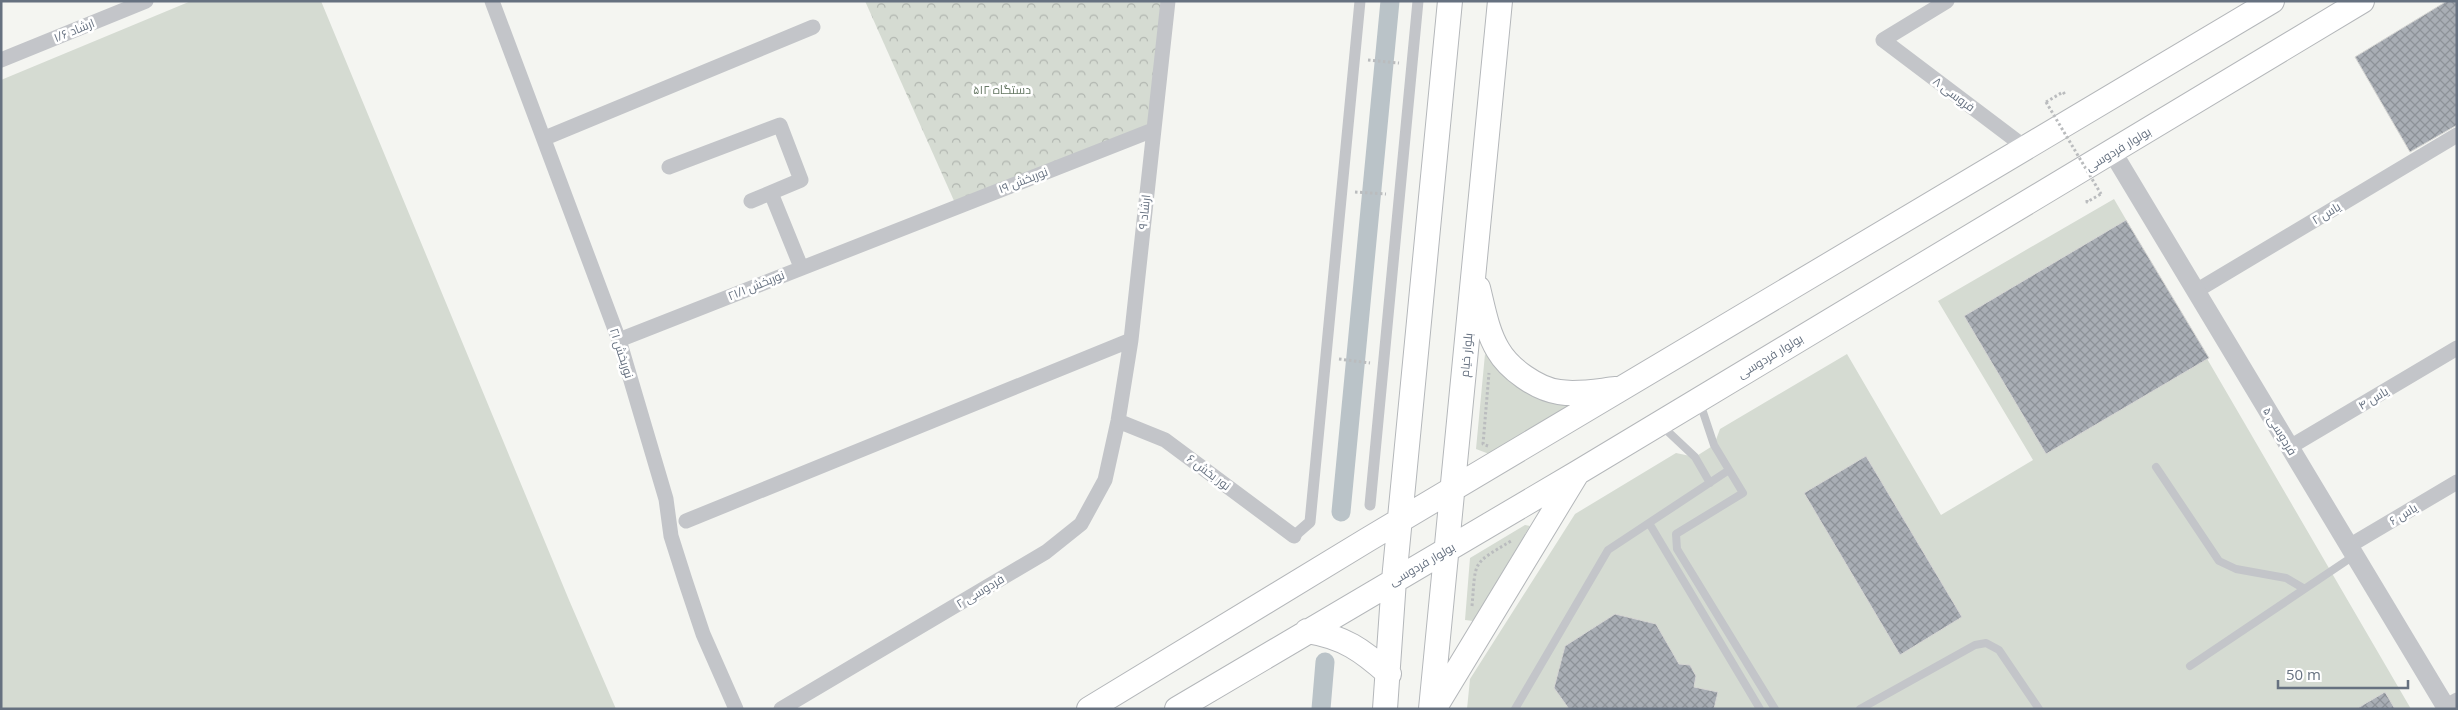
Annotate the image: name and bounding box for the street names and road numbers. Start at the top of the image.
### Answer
street label: ارشاد ۱/۶ [51,14,97,46]
street label: فروسی ۸ [1929,73,1979,115]
street label: بولوار فردوسی [2082,123,2154,175]
street label: نوربخش ۱۹ [996,163,1050,197]
street label: ارشاد ۹ [1134,194,1154,230]
street label: یاس ۲ [2308,197,2344,228]
street label: نوربخش ۲۱/۱ [725,266,787,304]
street label: نوربخش ۲۱ [606,326,638,380]
street label: بولوار فردوسی [1734,330,1806,382]
street label: بلوار خیام [1456,332,1476,378]
street label: یاس ۴ [2355,382,2392,414]
street label: فردوسی ۵ [2259,404,2301,458]
street label: نور بخش ۶ [1184,450,1234,494]
street label: یاس ۶ [2386,499,2421,529]
street label: بولوار فردوسی [1386,538,1458,590]
street label: فردوسی ۲ [953,570,1007,612]

